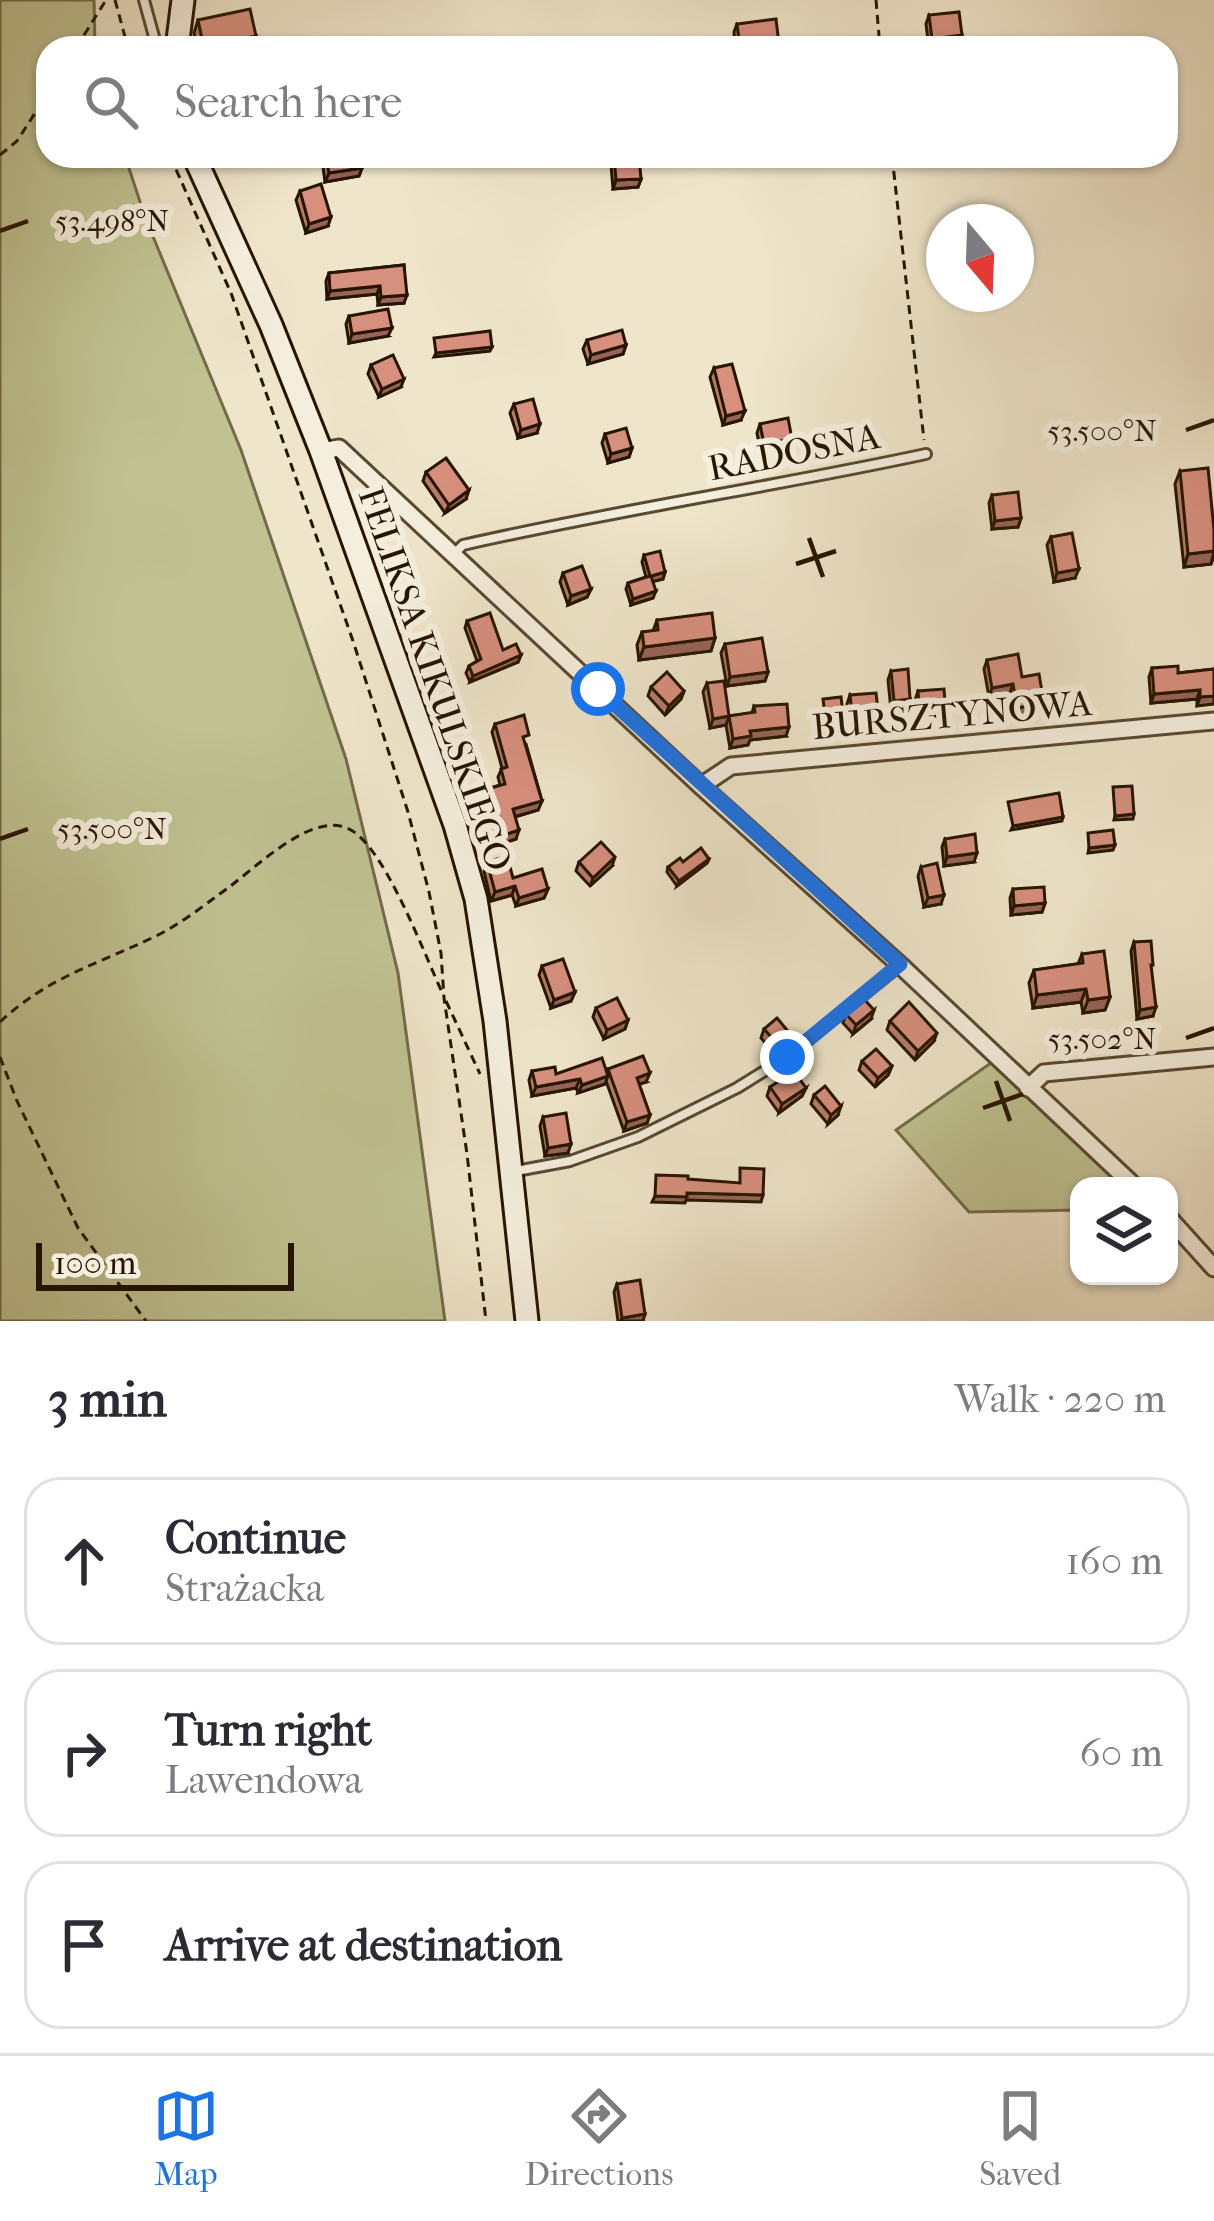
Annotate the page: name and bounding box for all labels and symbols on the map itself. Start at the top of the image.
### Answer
text: 53.498°N [55,204,169,239]
north arrow [926,204,1034,312]
text: 53.500°N [1047,414,1157,449]
street label: RADOSNA [705,415,884,489]
street label: FELIKSA KIKULSKIEGO [350,482,520,876]
route start [571,662,625,716]
street label: BURSZTYNOWA [810,682,1094,748]
text: 53.500°N [57,812,167,847]
text: 53.502°N [1048,1022,1156,1057]
route end [760,1030,814,1084]
scale bar [36,1237,294,1290]

